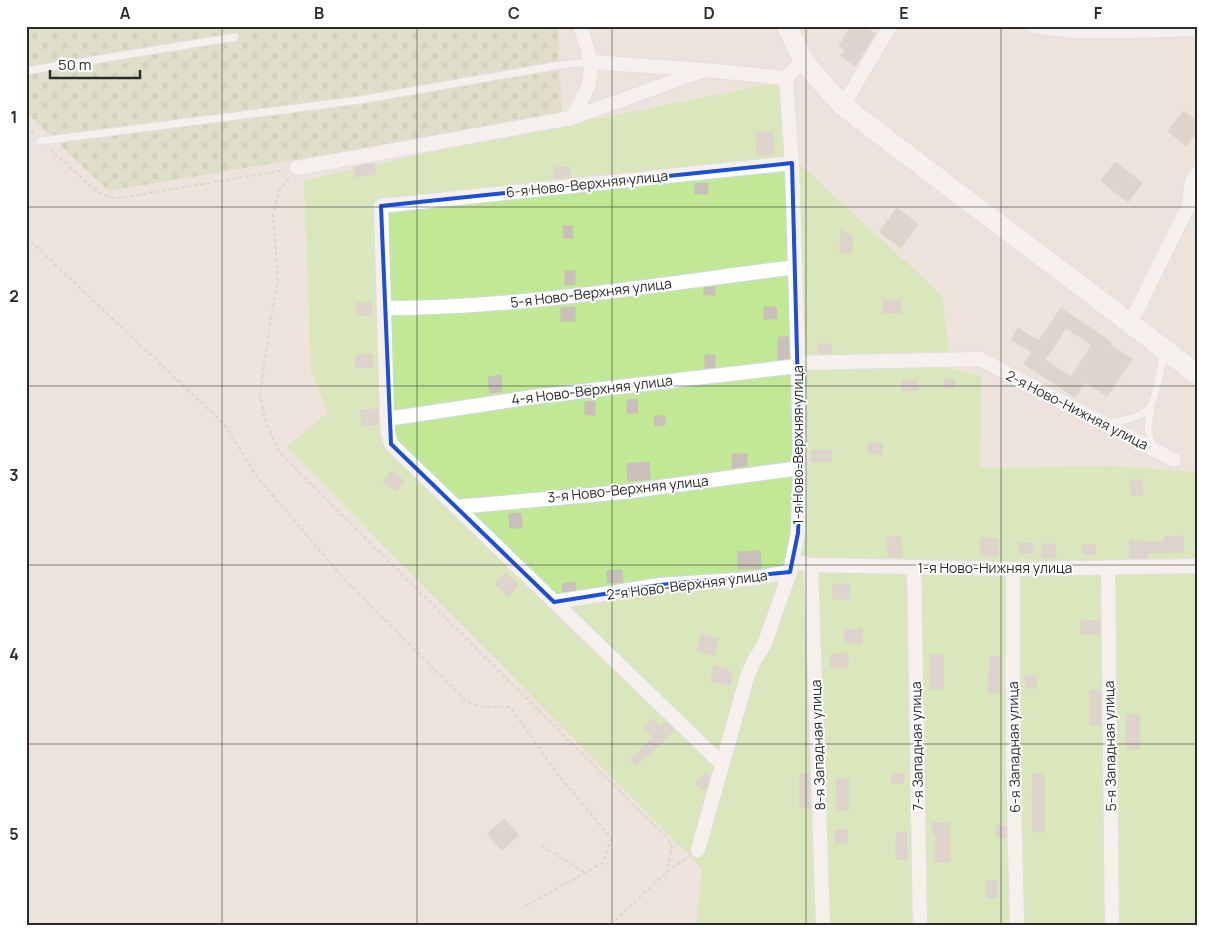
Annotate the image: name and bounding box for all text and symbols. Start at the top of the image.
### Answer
text: A [120,2,131,24]
text: B [314,2,324,24]
text: C [508,2,520,24]
text: D [703,2,715,24]
text: E [899,2,909,24]
text: F [1094,2,1103,24]
scale bar [50,48,140,80]
text: 50 m [58,54,92,75]
text: 1 [10,106,18,128]
street label: 6-я Ново-Верхняя улица [505,166,669,201]
street label: 5-я Ново-Верхняя улица [509,273,673,312]
text: 2 [9,285,19,307]
street label: 1-я Ново-Верхняя улица [788,365,807,525]
street label: 2-я Ново-Нижняя улица [1003,365,1152,454]
street label: 4-я Ново-Верхняя улица [510,370,674,409]
text: 3 [9,464,19,486]
street label: 3-я Ново-Верхняя улица [546,471,709,506]
street label: 1-я Ново-Нижняя улица [918,558,1072,577]
street label: 2-я Ново-Верхняя улица [605,565,769,604]
text: 4 [9,643,19,665]
street label: 8-я Западная улица [806,679,829,811]
street label: 5-я Западная улица [1099,680,1120,812]
street label: 7-я Западная улица [906,681,927,811]
street label: 6-я Западная улица [1003,681,1024,813]
text: 5 [9,823,19,845]

